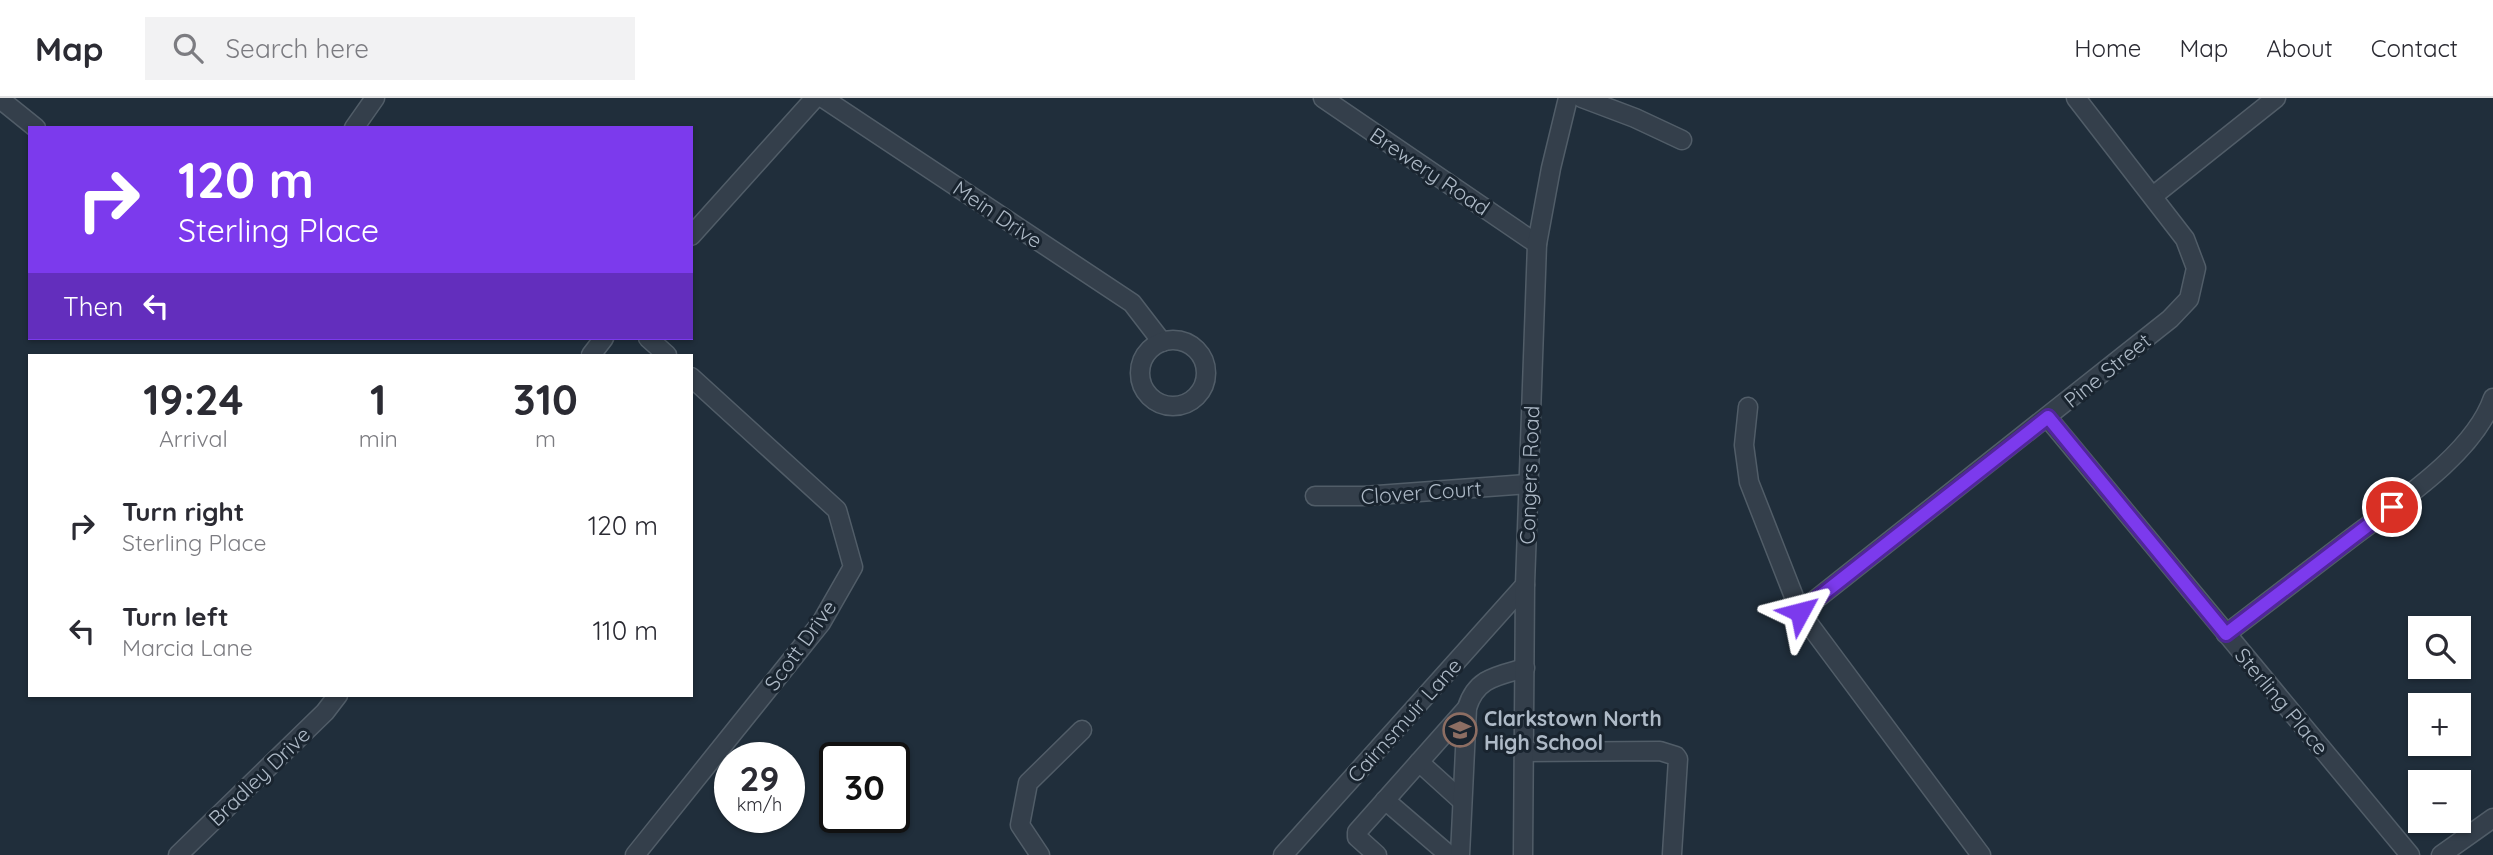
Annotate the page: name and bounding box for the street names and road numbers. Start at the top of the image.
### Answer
street label: Brewery Road [1365,121,1495,221]
street label: Mein Drive [948,175,1048,253]
street label: Pine Street [2058,327,2156,413]
street label: Congers Road [1514,405,1544,545]
street label: Clover Court [1360,475,1482,509]
street label: Scott Drive [758,595,842,695]
street label: Sterling Place [2230,642,2334,760]
street label: Cairnsmuir Lane [1341,652,1467,788]
street label: Bradley Drive [203,721,315,831]

